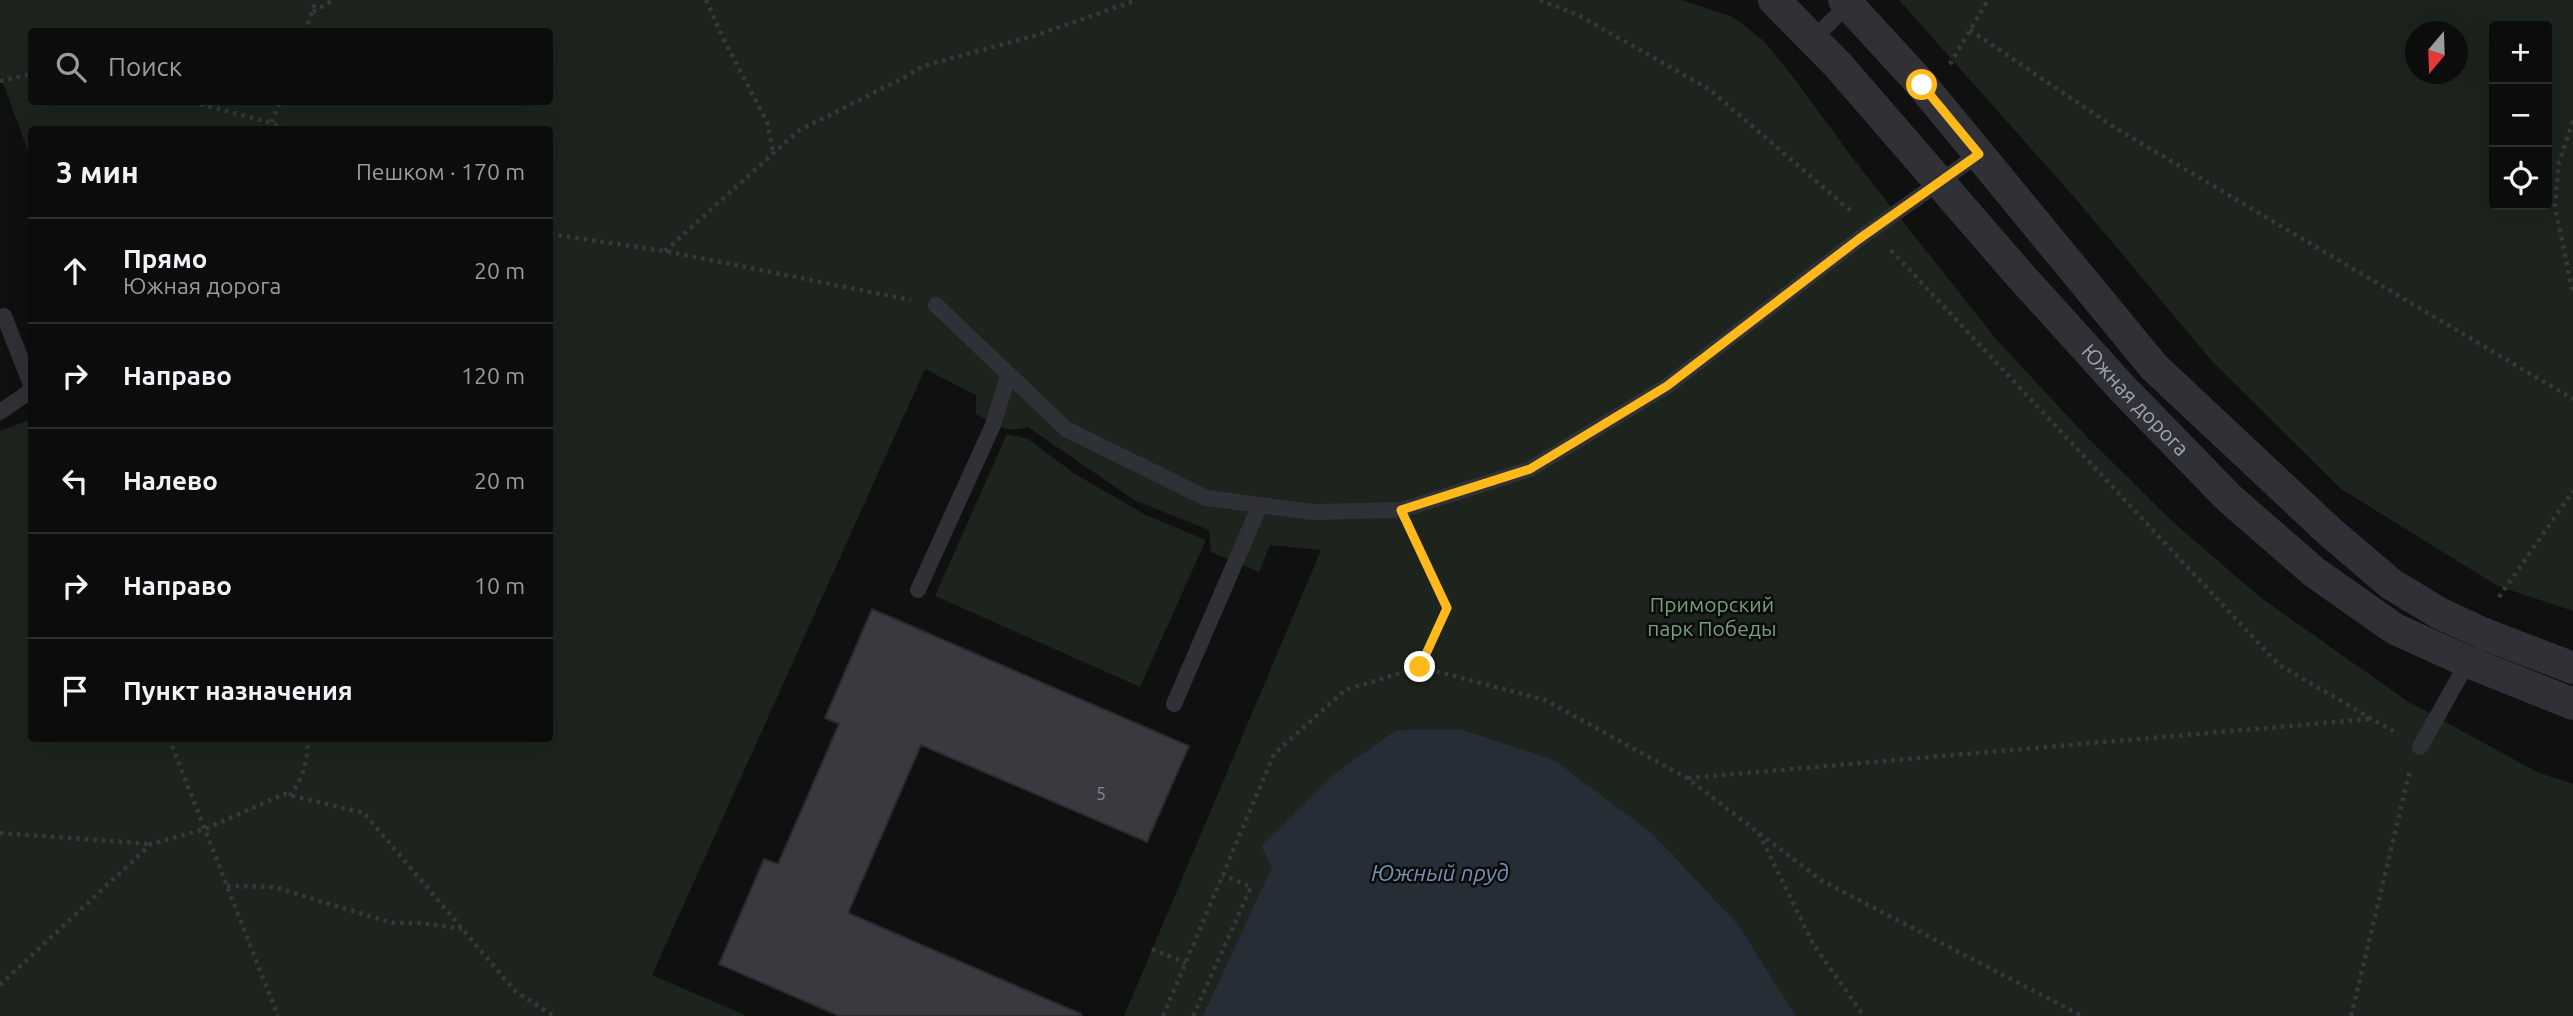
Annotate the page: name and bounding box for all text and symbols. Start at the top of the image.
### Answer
north arrow [2405,21,2468,84]
map controls [2489,21,2552,210]
button: + [2489,21,2552,84]
search box [28,28,553,105]
icon: search [52,48,90,86]
text: Поиск [108,52,182,81]
route start [1906,69,1937,100]
button: − [2489,84,2552,147]
button: locate [2489,147,2552,210]
text: 3 мин [56,155,139,189]
text: Пешком · 170 m [356,159,525,184]
text: Прямо [123,244,207,273]
icon: ahead [56,252,94,290]
text: 20 m [474,258,525,283]
text: Южная дорога [123,273,281,298]
street label: Южная дорога [2077,339,2194,460]
icon: right [56,357,94,395]
text: Направо [123,361,232,390]
text: 120 m [461,363,525,388]
icon: left [56,462,94,500]
text: Налево [123,466,218,495]
text: 20 m [474,468,525,493]
icon: right [56,567,94,605]
text: Направо [123,571,232,600]
text: 10 m [474,573,525,598]
park label: Приморский парк Победы [1647,592,1777,640]
route end [1404,651,1435,682]
icon: arrive [56,672,94,710]
text: Пункт назначения [123,676,353,705]
house number: 5 [1096,783,1106,803]
water label: Южный пруд [1371,860,1509,885]

